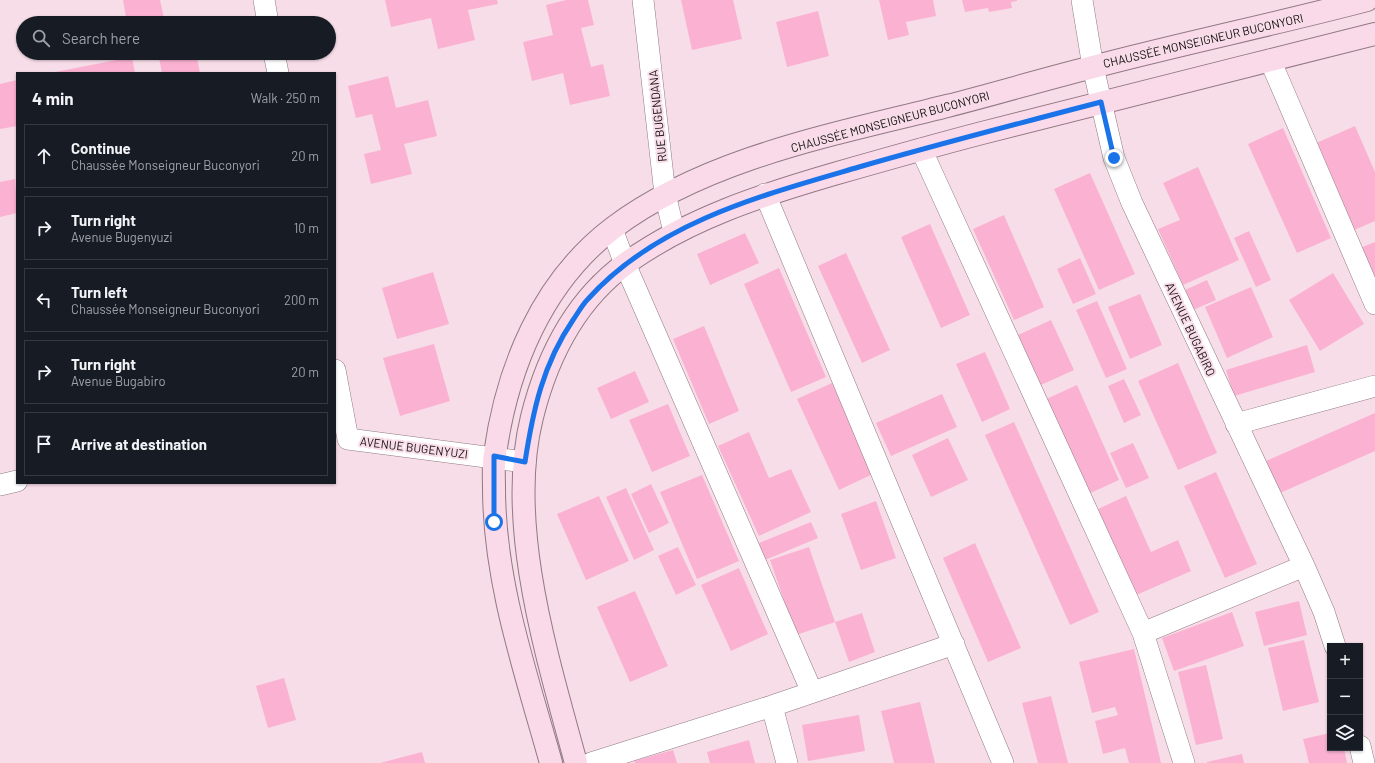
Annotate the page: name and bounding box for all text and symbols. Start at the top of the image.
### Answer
street label: CHAUSSÉE MONSEIGNEUR BUCONYORI [1101,10,1305,70]
search box [16,16,336,60]
icon: search [30,27,52,49]
text: Search here [62,29,140,47]
street label: RUE BUGENDANA [645,69,669,163]
text: 4 min [32,88,74,108]
street label: CHAUSSÉE MONSEIGNEUR BUCONYORI [789,88,991,154]
text: Walk · 250 m [251,90,320,106]
text: Continue [71,139,131,157]
icon: ahead [33,145,55,167]
text: 20 m [291,148,319,164]
route end [1105,149,1123,167]
text: Chaussée Monseigneur Buconyori [71,157,260,173]
text: Turn right [71,211,136,229]
icon: right [33,217,55,239]
text: 10 m [294,220,319,236]
text: Avenue Bugenyuzi [71,229,173,245]
street label: AVENUE BUGABIRO [1163,280,1219,378]
text: Turn left [71,283,127,301]
icon: left [33,289,55,311]
text: 200 m [284,292,319,308]
text: Chaussée Monseigneur Buconyori [71,301,260,317]
text: Turn right [71,355,136,373]
icon: right [33,361,55,383]
text: 20 m [291,364,319,380]
text: Avenue Bugabiro [71,373,166,389]
icon: arrive [33,433,55,455]
street label: AVENUE BUGENYUZI [359,433,469,461]
text: Arrive at destination [71,435,207,453]
route start [485,513,503,531]
map controls [1327,643,1363,751]
button: + [1327,643,1363,679]
button: − [1327,679,1363,715]
button: layers [1327,715,1363,751]

